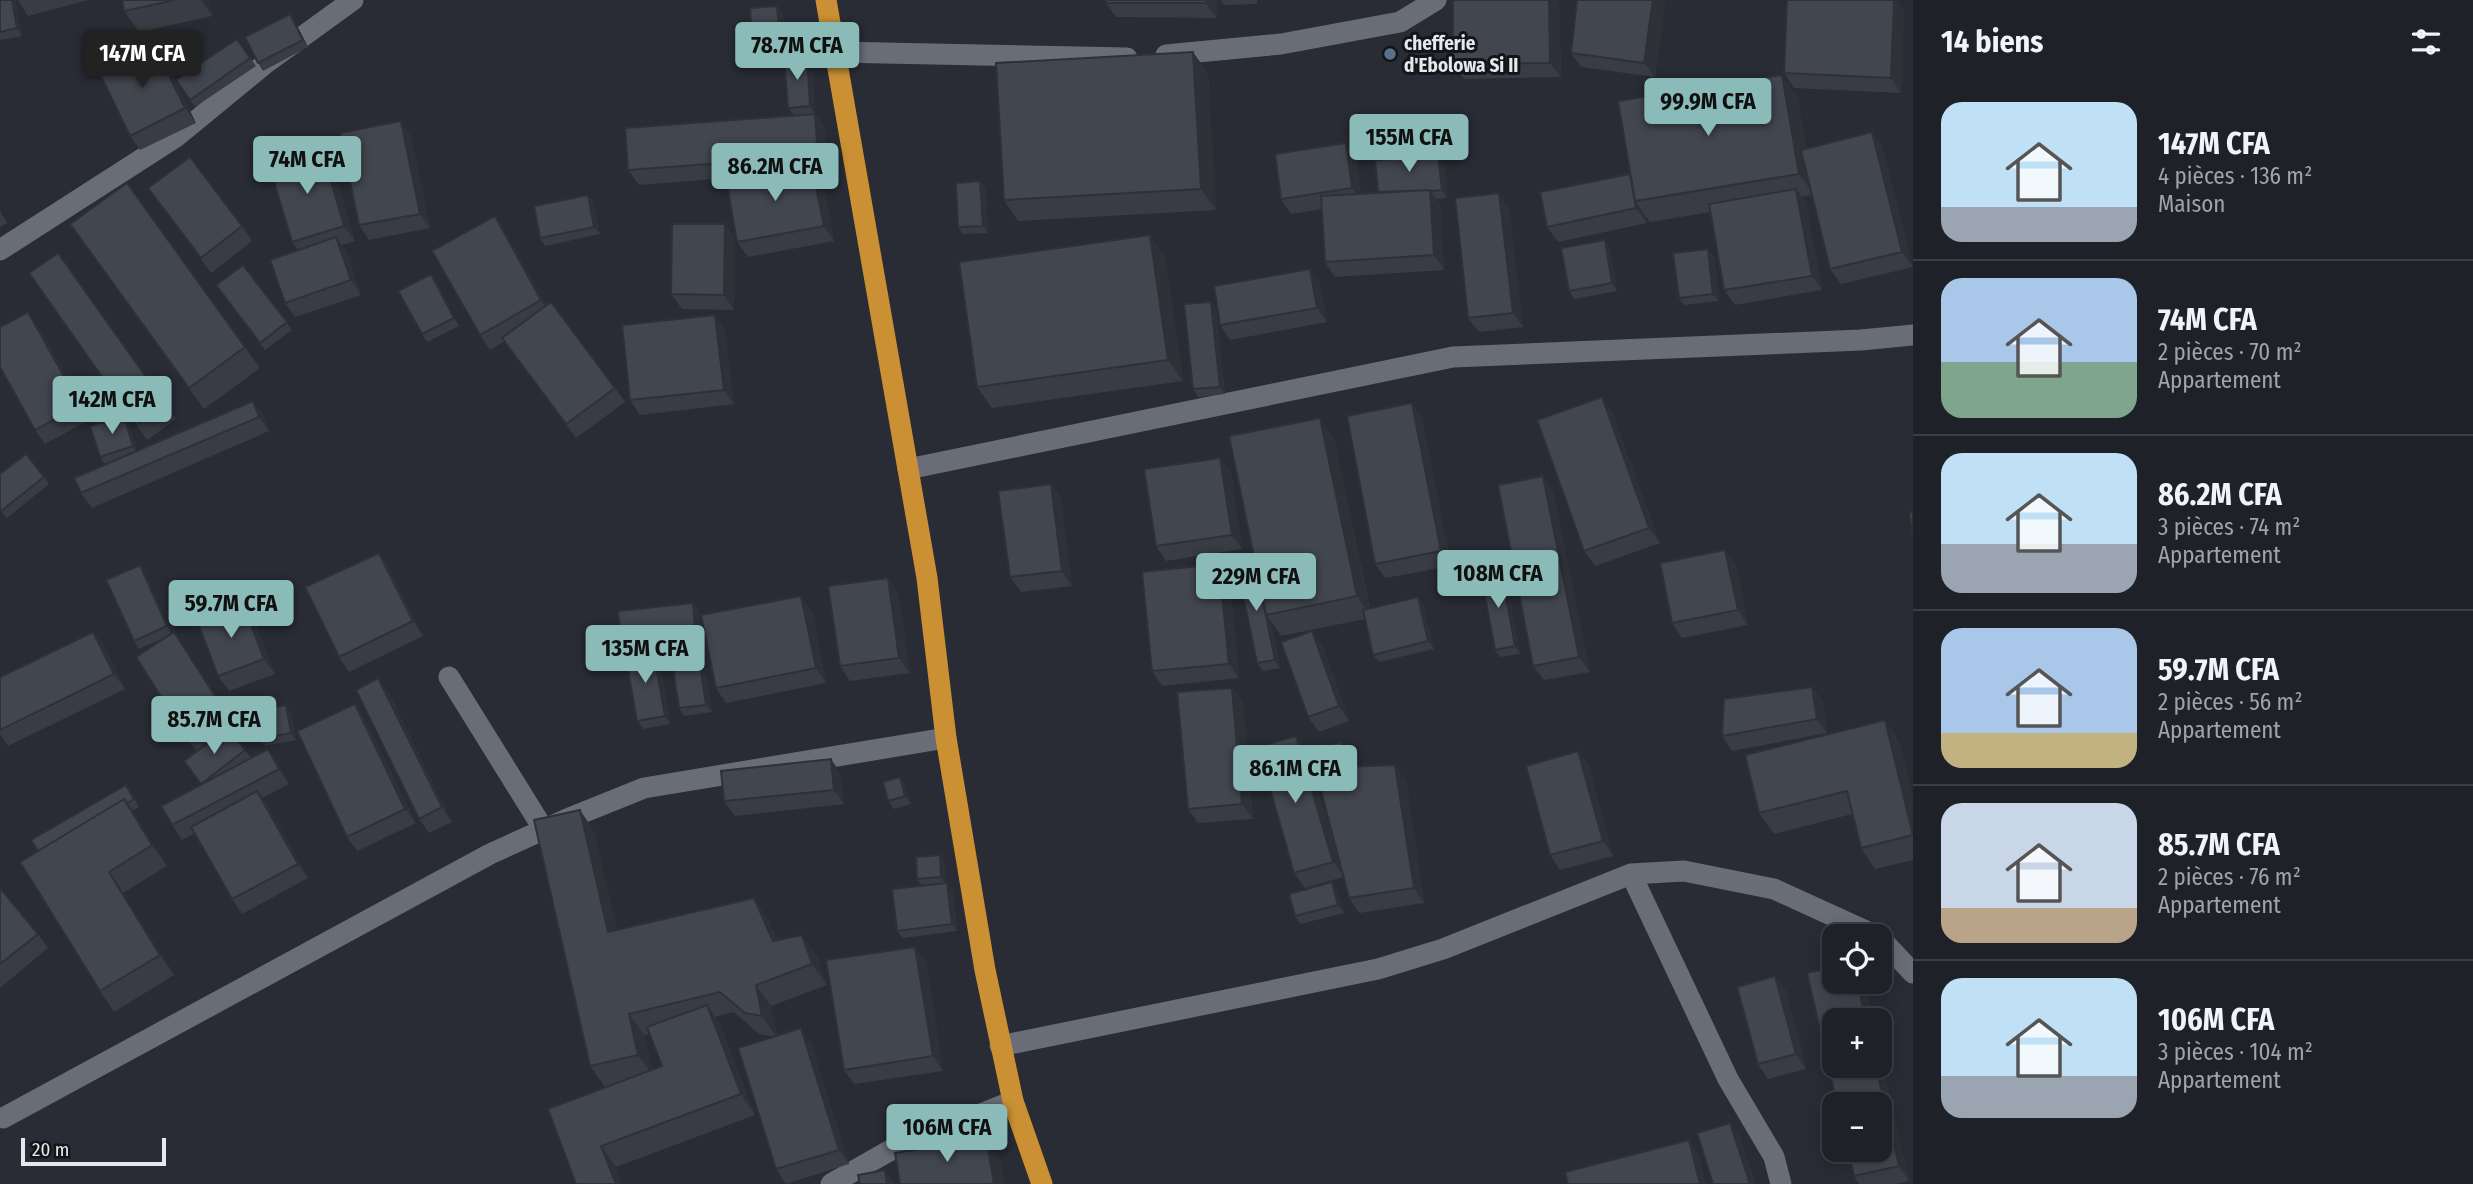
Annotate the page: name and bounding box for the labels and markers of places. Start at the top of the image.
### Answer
pin: 78.7M CFA [717,22,877,82]
pin: 147M CFA [70,31,214,90]
place label: chefferie d'Ebolowa Si II [1404,32,1518,77]
marker: chefferie d'Ebolowa Si II [1382,46,1398,62]
pin: 99.9M CFA [1628,78,1788,138]
pin: 155M CFA [1337,114,1481,174]
pin: 74M CFA [242,136,372,196]
pin: 86.2M CFA [695,144,855,203]
pin: 142M CFA [40,376,184,436]
pin: 108M CFA [1426,550,1570,610]
pin: 229M CFA [1184,554,1328,613]
pin: 59.7M CFA [151,580,311,640]
pin: 135M CFA [573,626,717,685]
pin: 85.7M CFA [134,696,294,756]
pin: 86.1M CFA [1215,746,1375,805]
pin: 106M CFA [875,1104,1019,1164]

